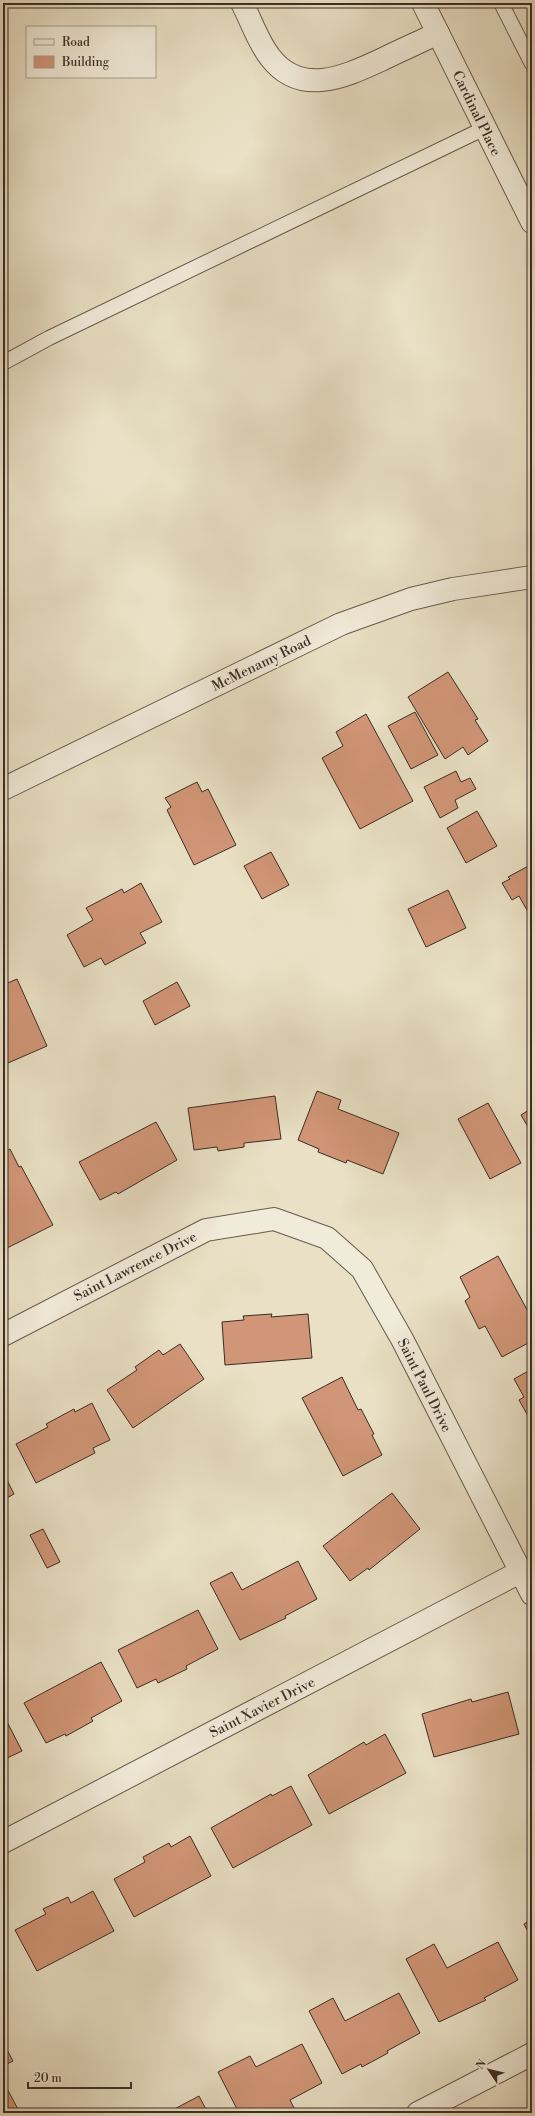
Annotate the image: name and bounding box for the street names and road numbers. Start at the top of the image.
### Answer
street label: Cardinal Place [448,68,504,159]
street label: McMenamy Road [209,632,314,696]
street label: Saint Lawrence Drive [71,1228,200,1306]
street label: Saint Paul Drive [393,1336,455,1435]
street label: Saint Xavier Drive [207,1674,318,1742]

